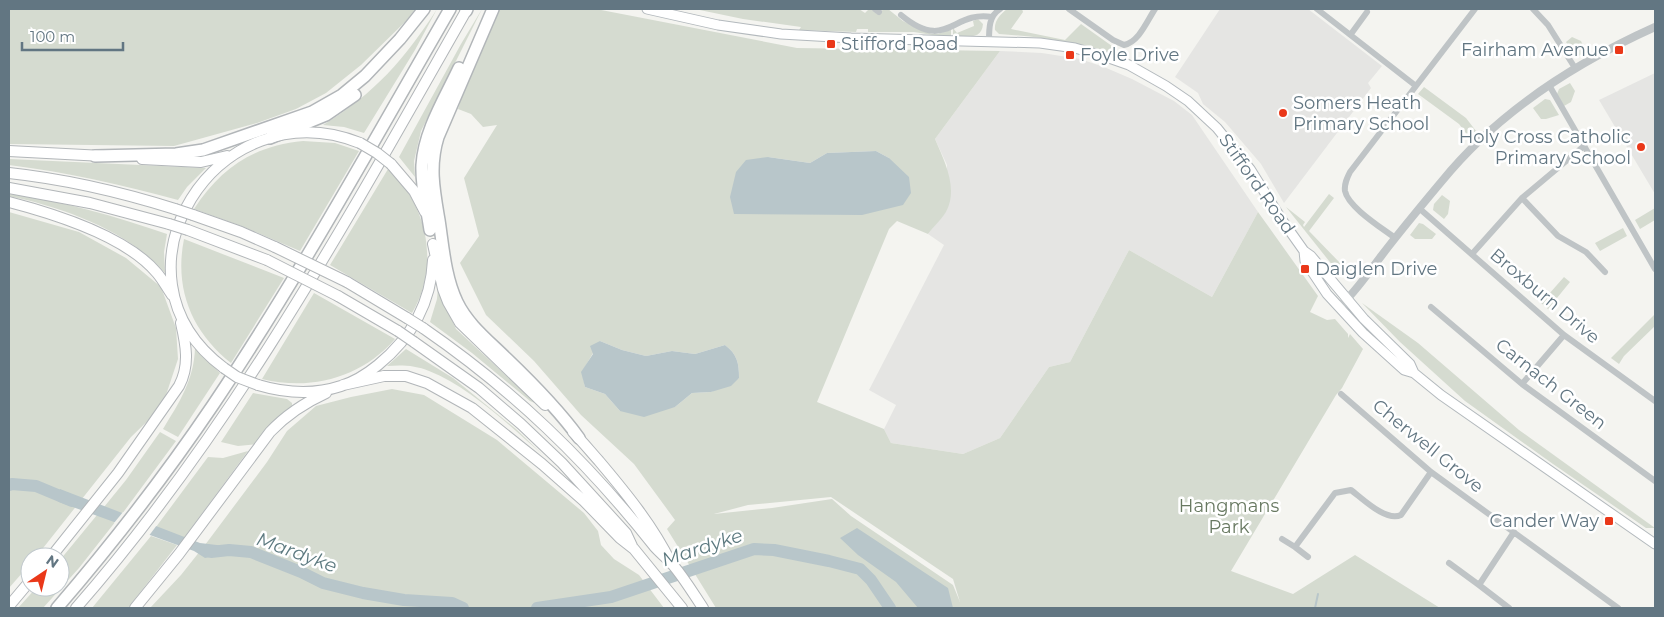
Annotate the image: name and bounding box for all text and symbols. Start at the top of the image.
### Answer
scale bar [22,20,124,52]
text: 100 m [30,27,75,46]
place label: Stifford Road [841,33,959,55]
marker: Stifford Road [825,38,837,50]
place label: Fairham Avenue [1461,39,1609,61]
place label: Foyle Drive [1080,44,1180,66]
marker: Fairham Avenue [1613,44,1625,56]
marker: Foyle Drive [1064,49,1076,61]
place label: Somers Heath Primary School [1293,92,1429,135]
marker: Somers Heath Primary School [1277,107,1289,119]
place label: Holy Cross Catholic Primary School [1459,126,1631,169]
street label: Stifford Road [1214,130,1300,238]
marker: Holy Cross Catholic Primary School [1635,141,1647,153]
street label: Broxburn Drive [1486,244,1604,348]
place label: Daiglen Drive [1315,258,1438,280]
marker: Daiglen Drive [1299,263,1311,275]
street label: Carnach Green [1491,334,1611,434]
street label: Cherwell Grove [1368,395,1488,498]
park label: Hangmans Park [1179,495,1279,538]
place label: Cander Way [1490,510,1599,532]
marker: Cander Way [1603,515,1615,527]
water label: Mardyke [659,524,746,571]
water label: Mardyke [253,527,340,578]
north arrow [20,547,70,597]
text: N [43,551,62,572]

